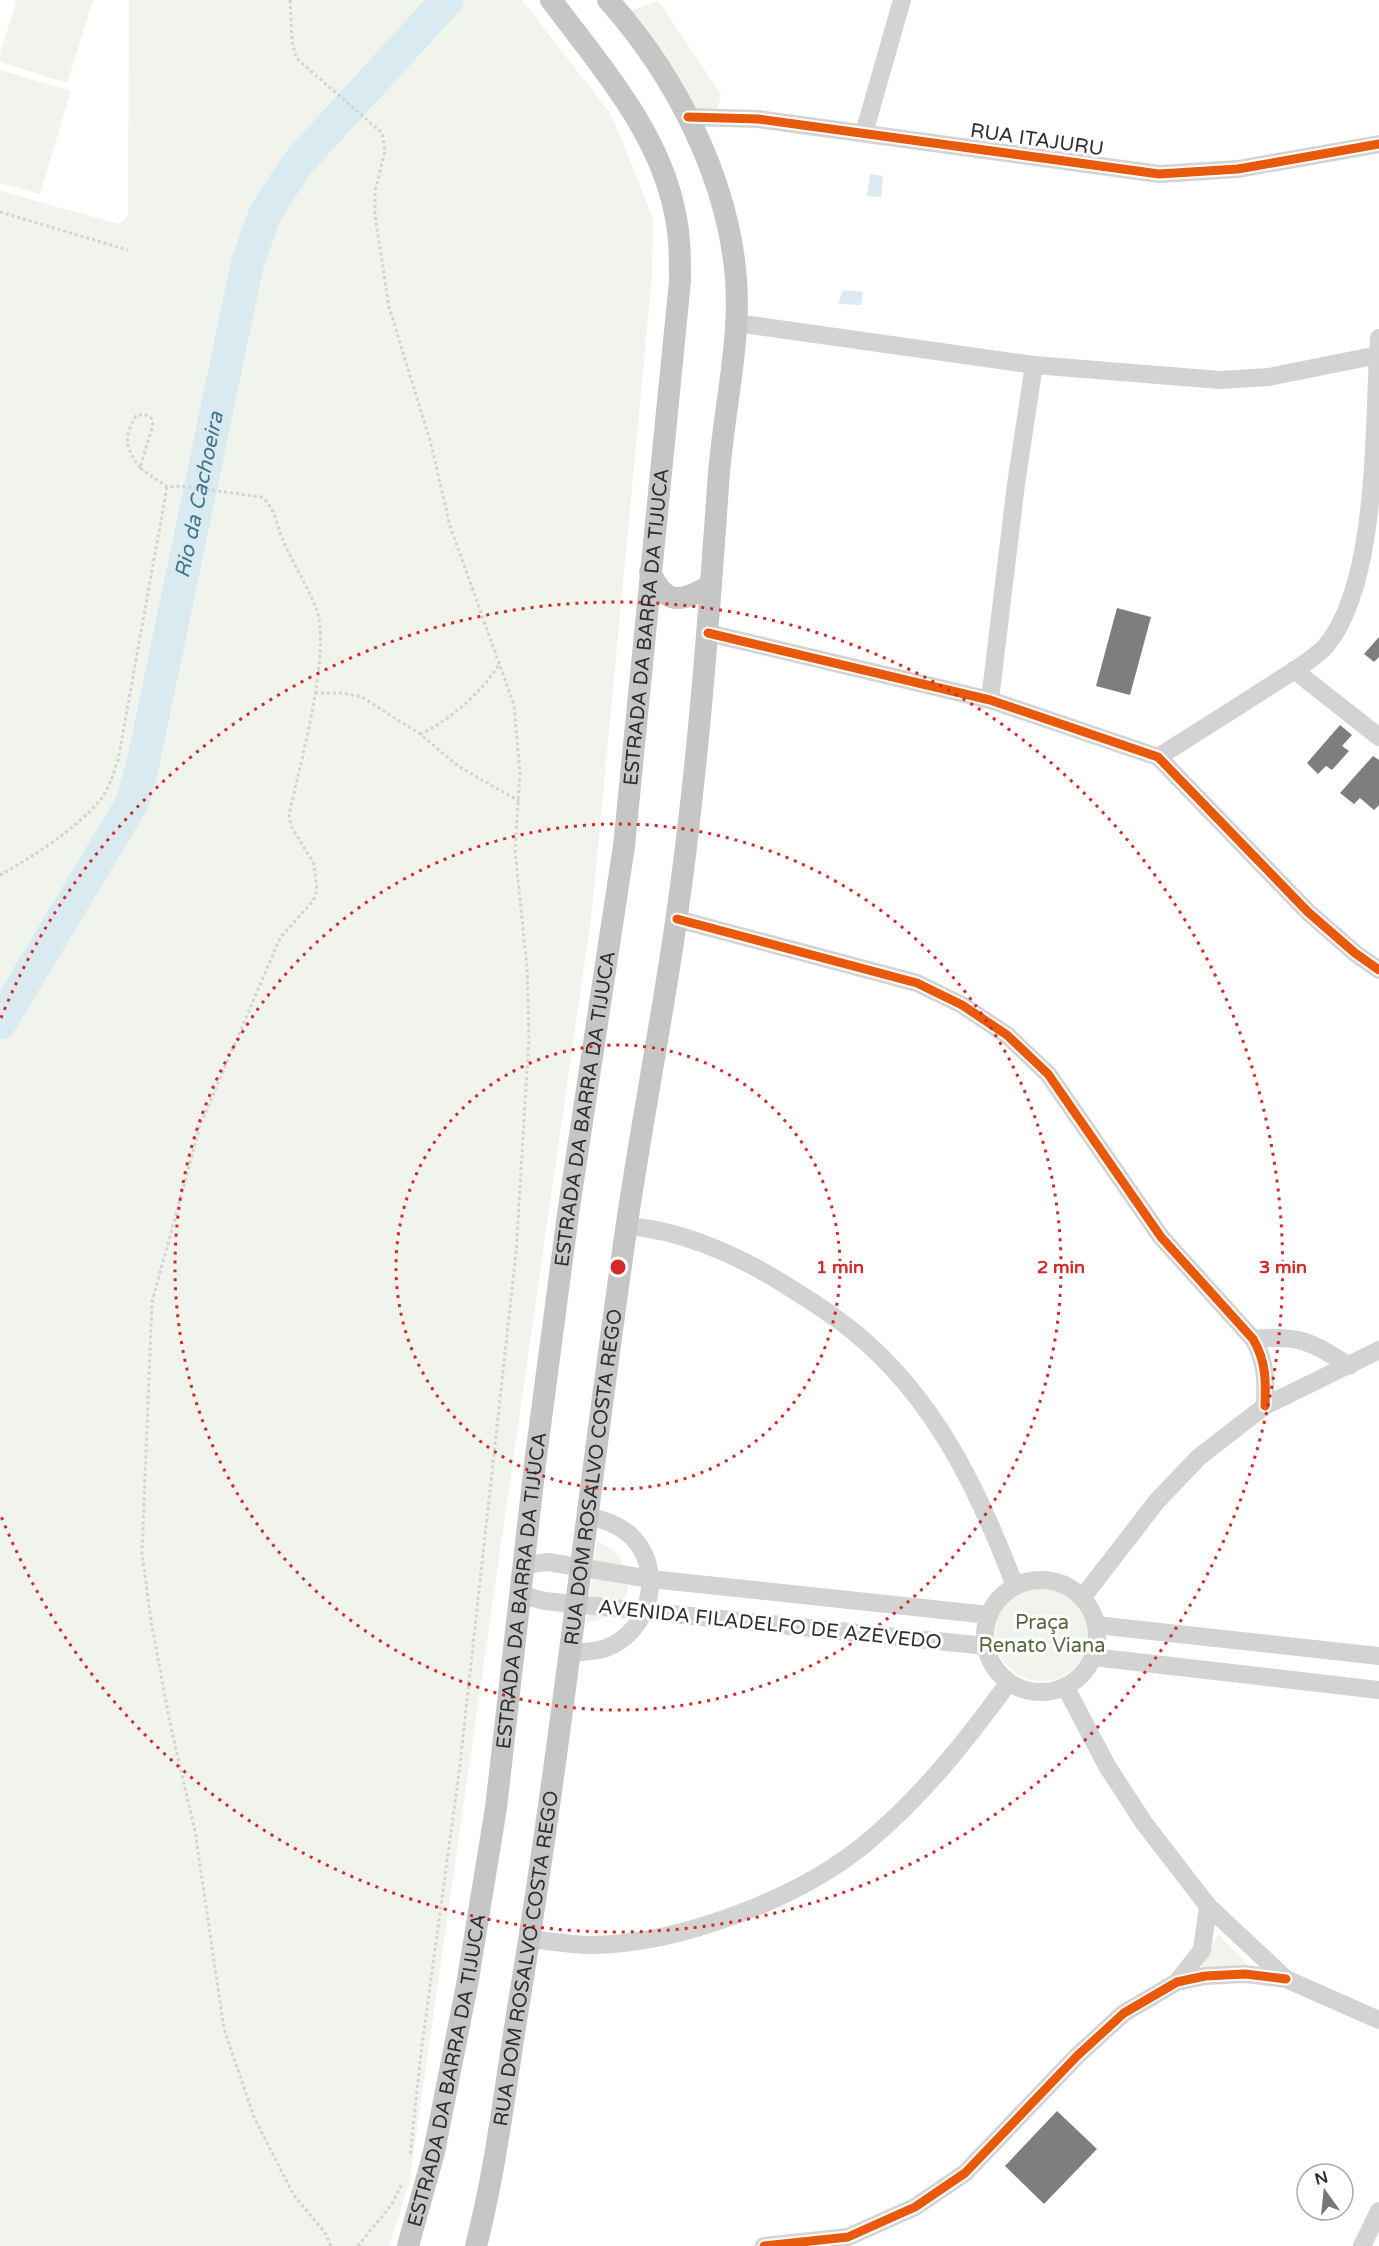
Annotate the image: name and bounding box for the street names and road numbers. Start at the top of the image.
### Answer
street label: RUA ITAJURU [969,119,1105,161]
street label: ESTRADA DA BARRA DA TIJUCA [619,467,674,787]
street label: ESTRADA DA BARRA DA TIJUCA [550,949,621,1268]
street label: RUA DOM ROSALVO COSTA REGO [560,1307,628,1647]
street label: ESTRADA DA BARRA DA TIJUCA [492,1431,552,1750]
street label: AVENIDA FILADELFO DE AZEVEDO [597,1595,943,1655]
street label: RUA DOM ROSALVO COSTA REGO [489,1789,564,2128]
street label: ESTRADA DA BARRA DA TIJUCA [403,1912,491,2230]

